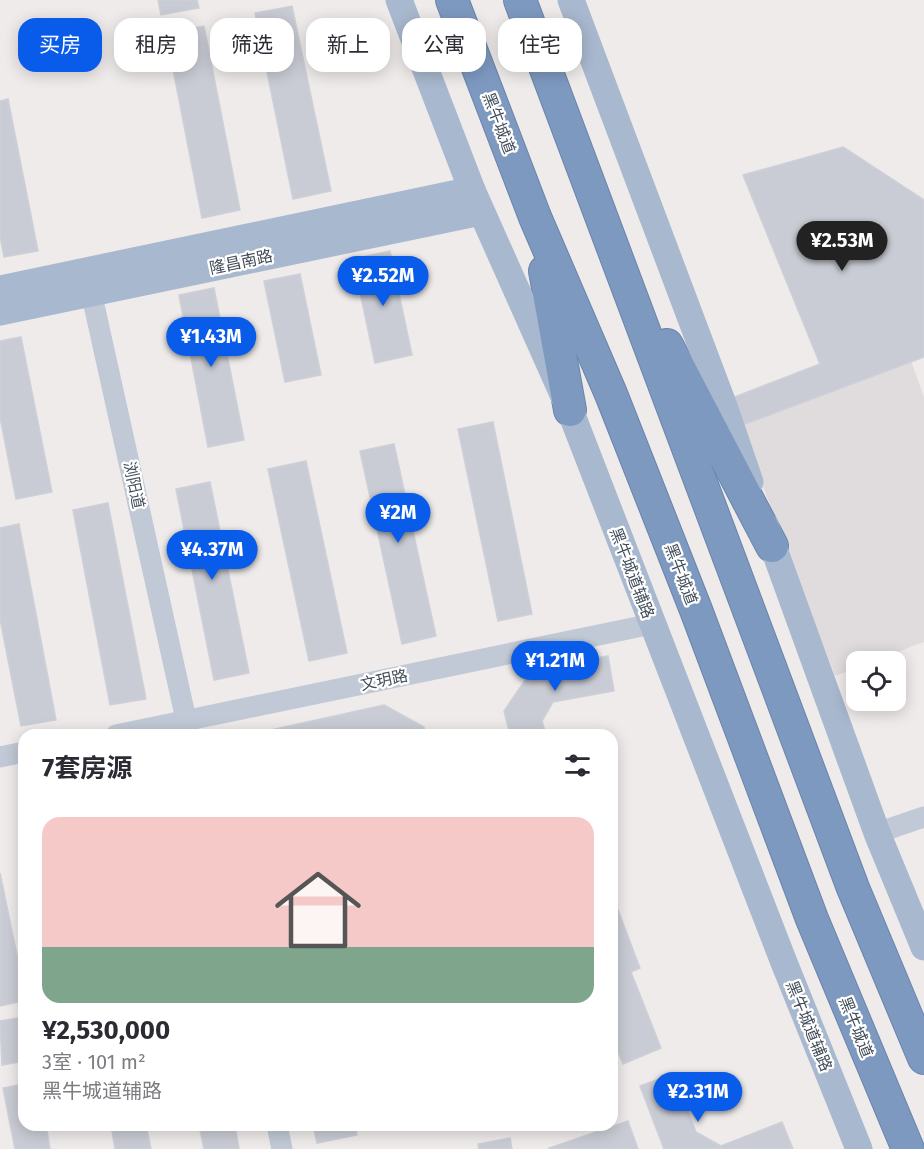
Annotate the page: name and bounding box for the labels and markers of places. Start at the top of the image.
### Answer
pin: ¥2.53M [793,221,891,272]
pin: ¥2.52M [334,256,432,307]
pin: ¥1.43M [162,317,260,368]
pin: ¥2M [369,493,427,544]
pin: ¥4.37M [163,530,261,581]
pin: ¥1.21M [506,641,604,692]
pin: ¥2.31M [649,1072,747,1123]

